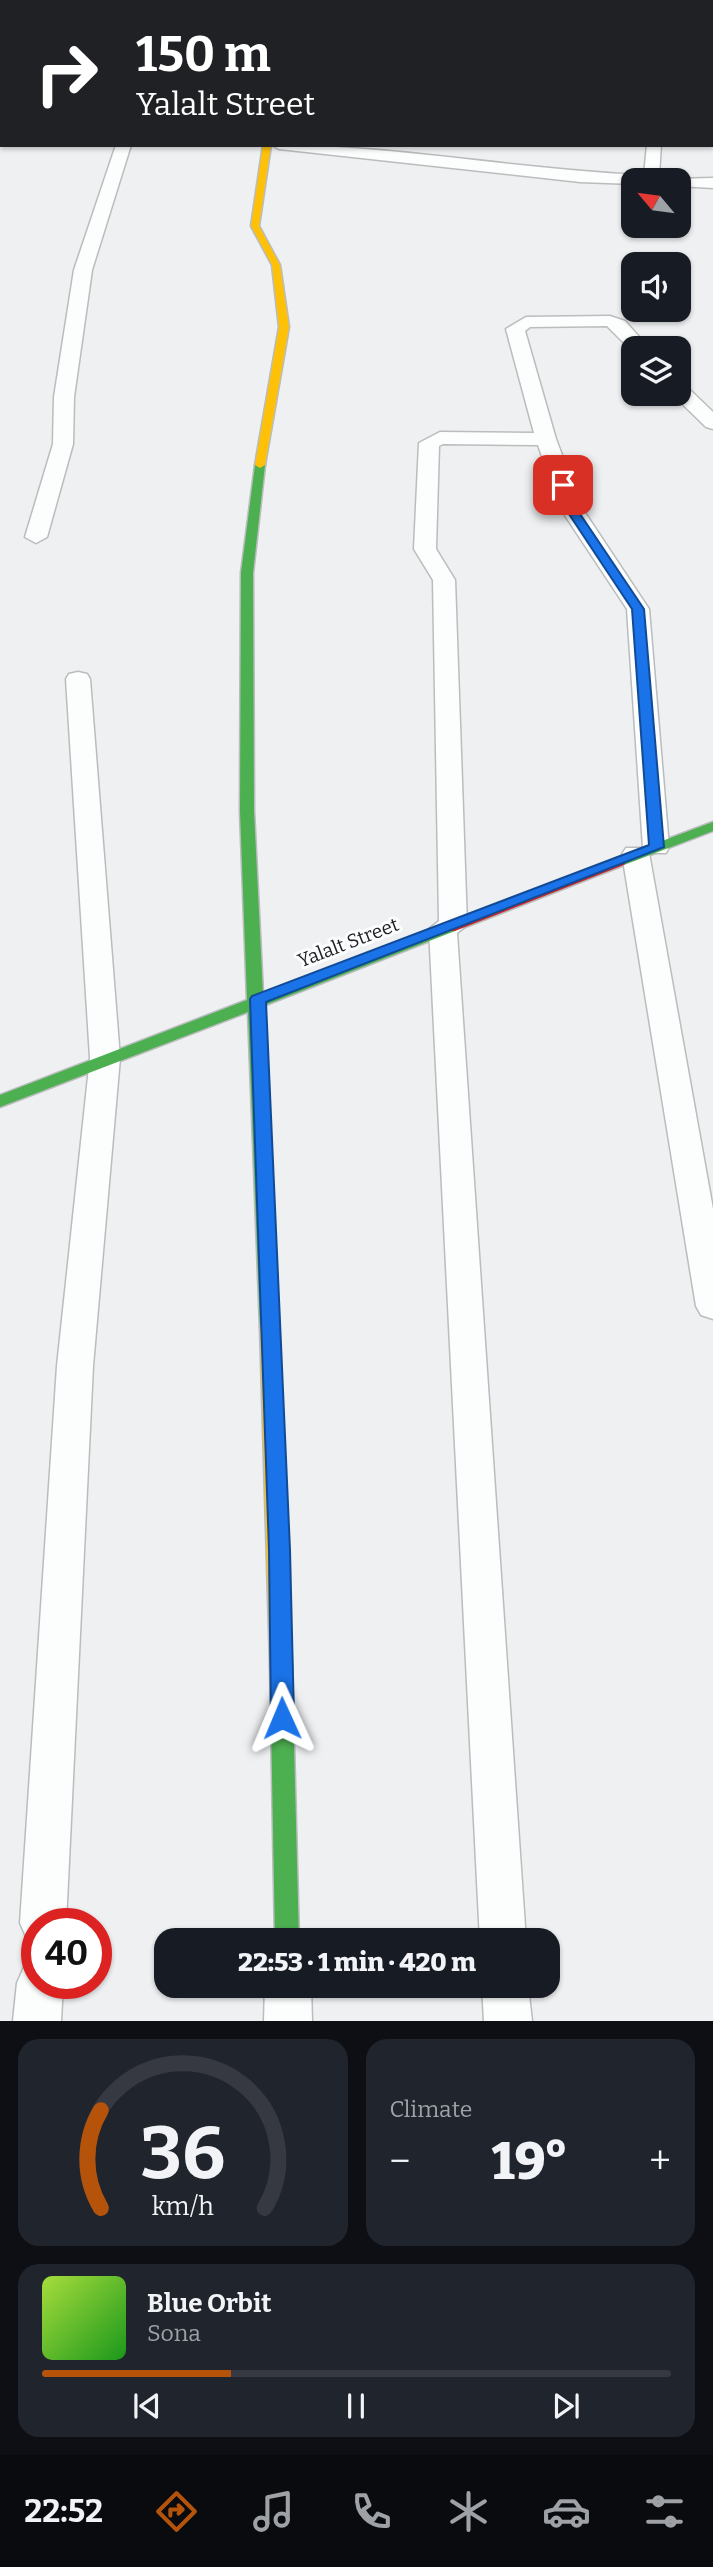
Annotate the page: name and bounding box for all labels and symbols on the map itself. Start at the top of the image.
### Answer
north arrow [621,168,691,238]
pin [533,455,593,515]
street label: Yalalt Street [294,913,402,972]
position arrow [245,1681,319,1755]
speed limit sign: 40 [21,1908,112,1999]

